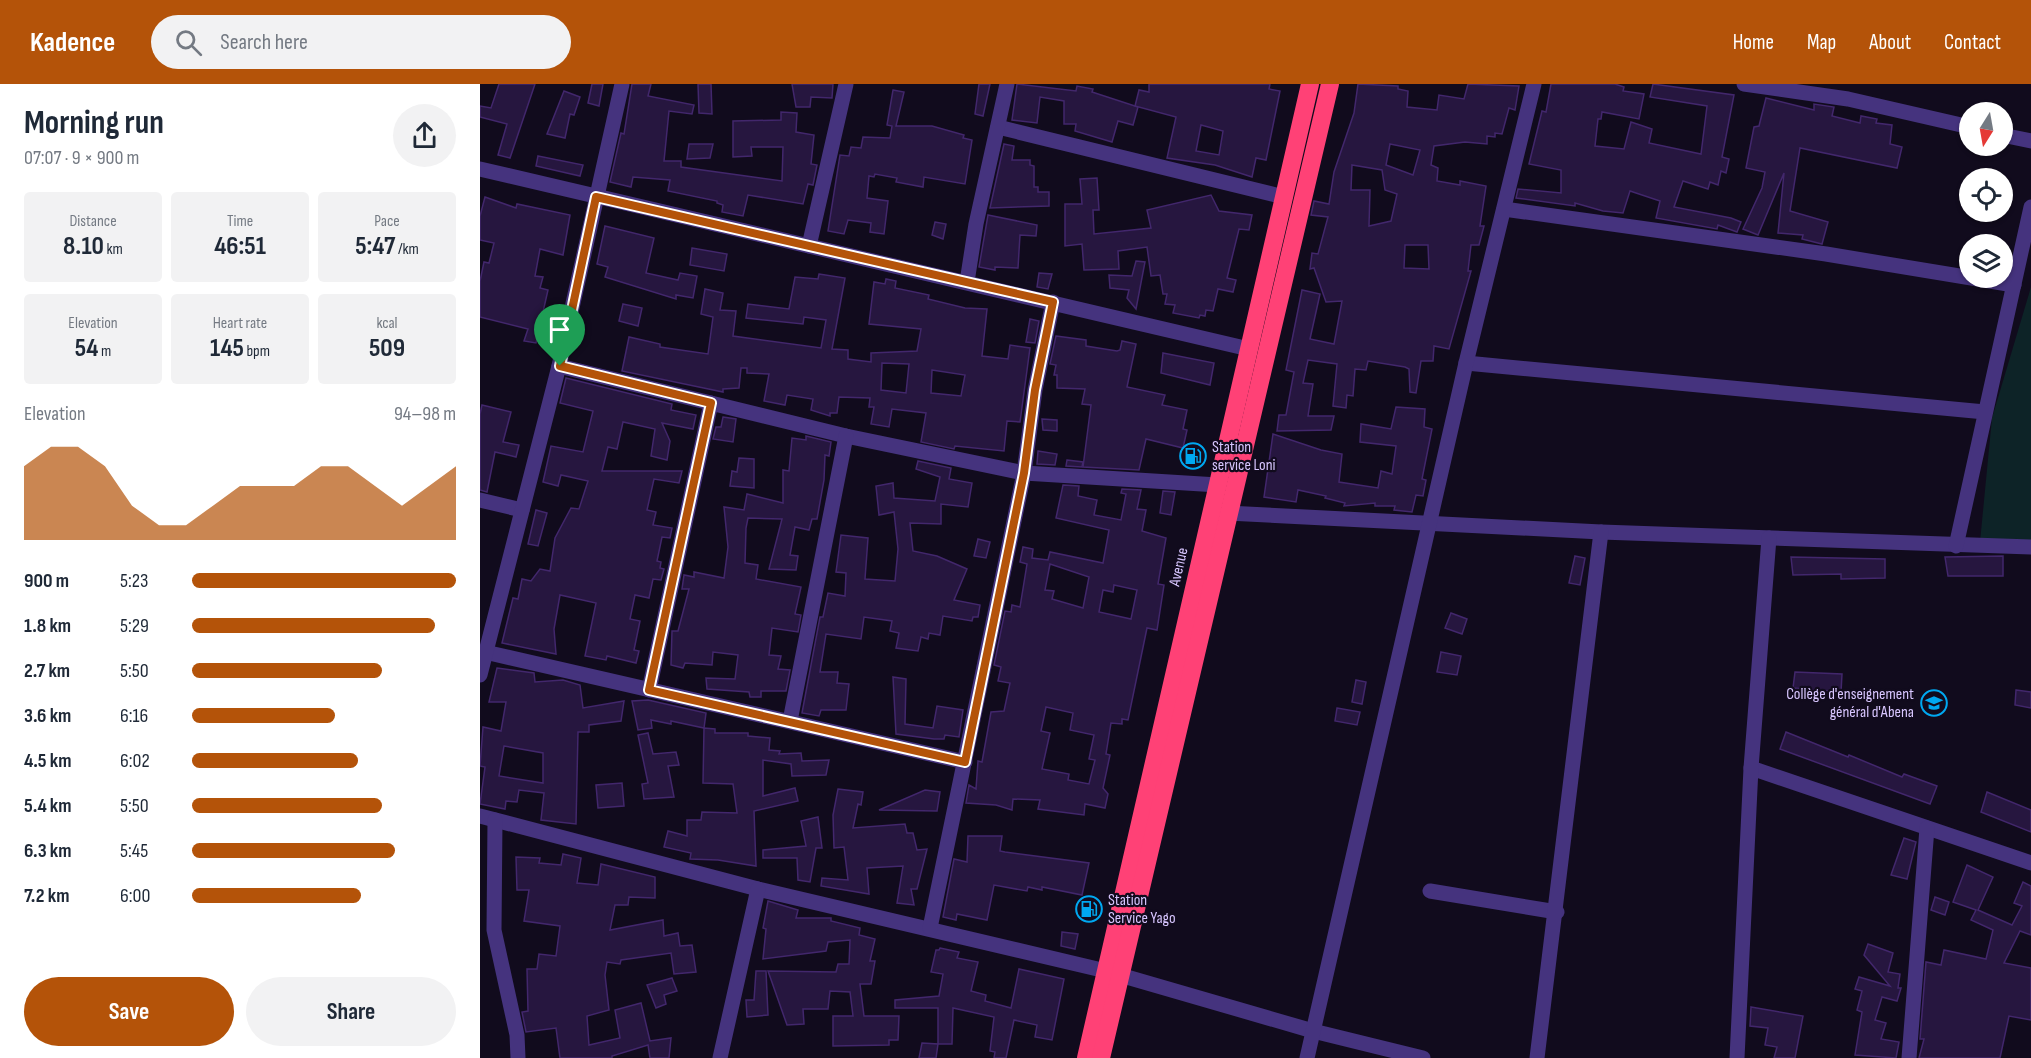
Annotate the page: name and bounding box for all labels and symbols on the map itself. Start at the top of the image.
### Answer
north arrow [1959,102,2013,156]
pin [534,304,585,366]
place label: Station service Loni [1212,438,1276,475]
fuel station icon: Station service Loni [1178,441,1208,471]
street label: Avenue [1165,546,1193,589]
place label: Collège d'enseignement général d'Abena [1786,685,1914,722]
school or university icon: Collège d'enseignement général d'Abena [1919,688,1949,718]
place label: Station Service Yago [1108,891,1176,928]
fuel station icon: Station Service Yago [1074,894,1104,924]

